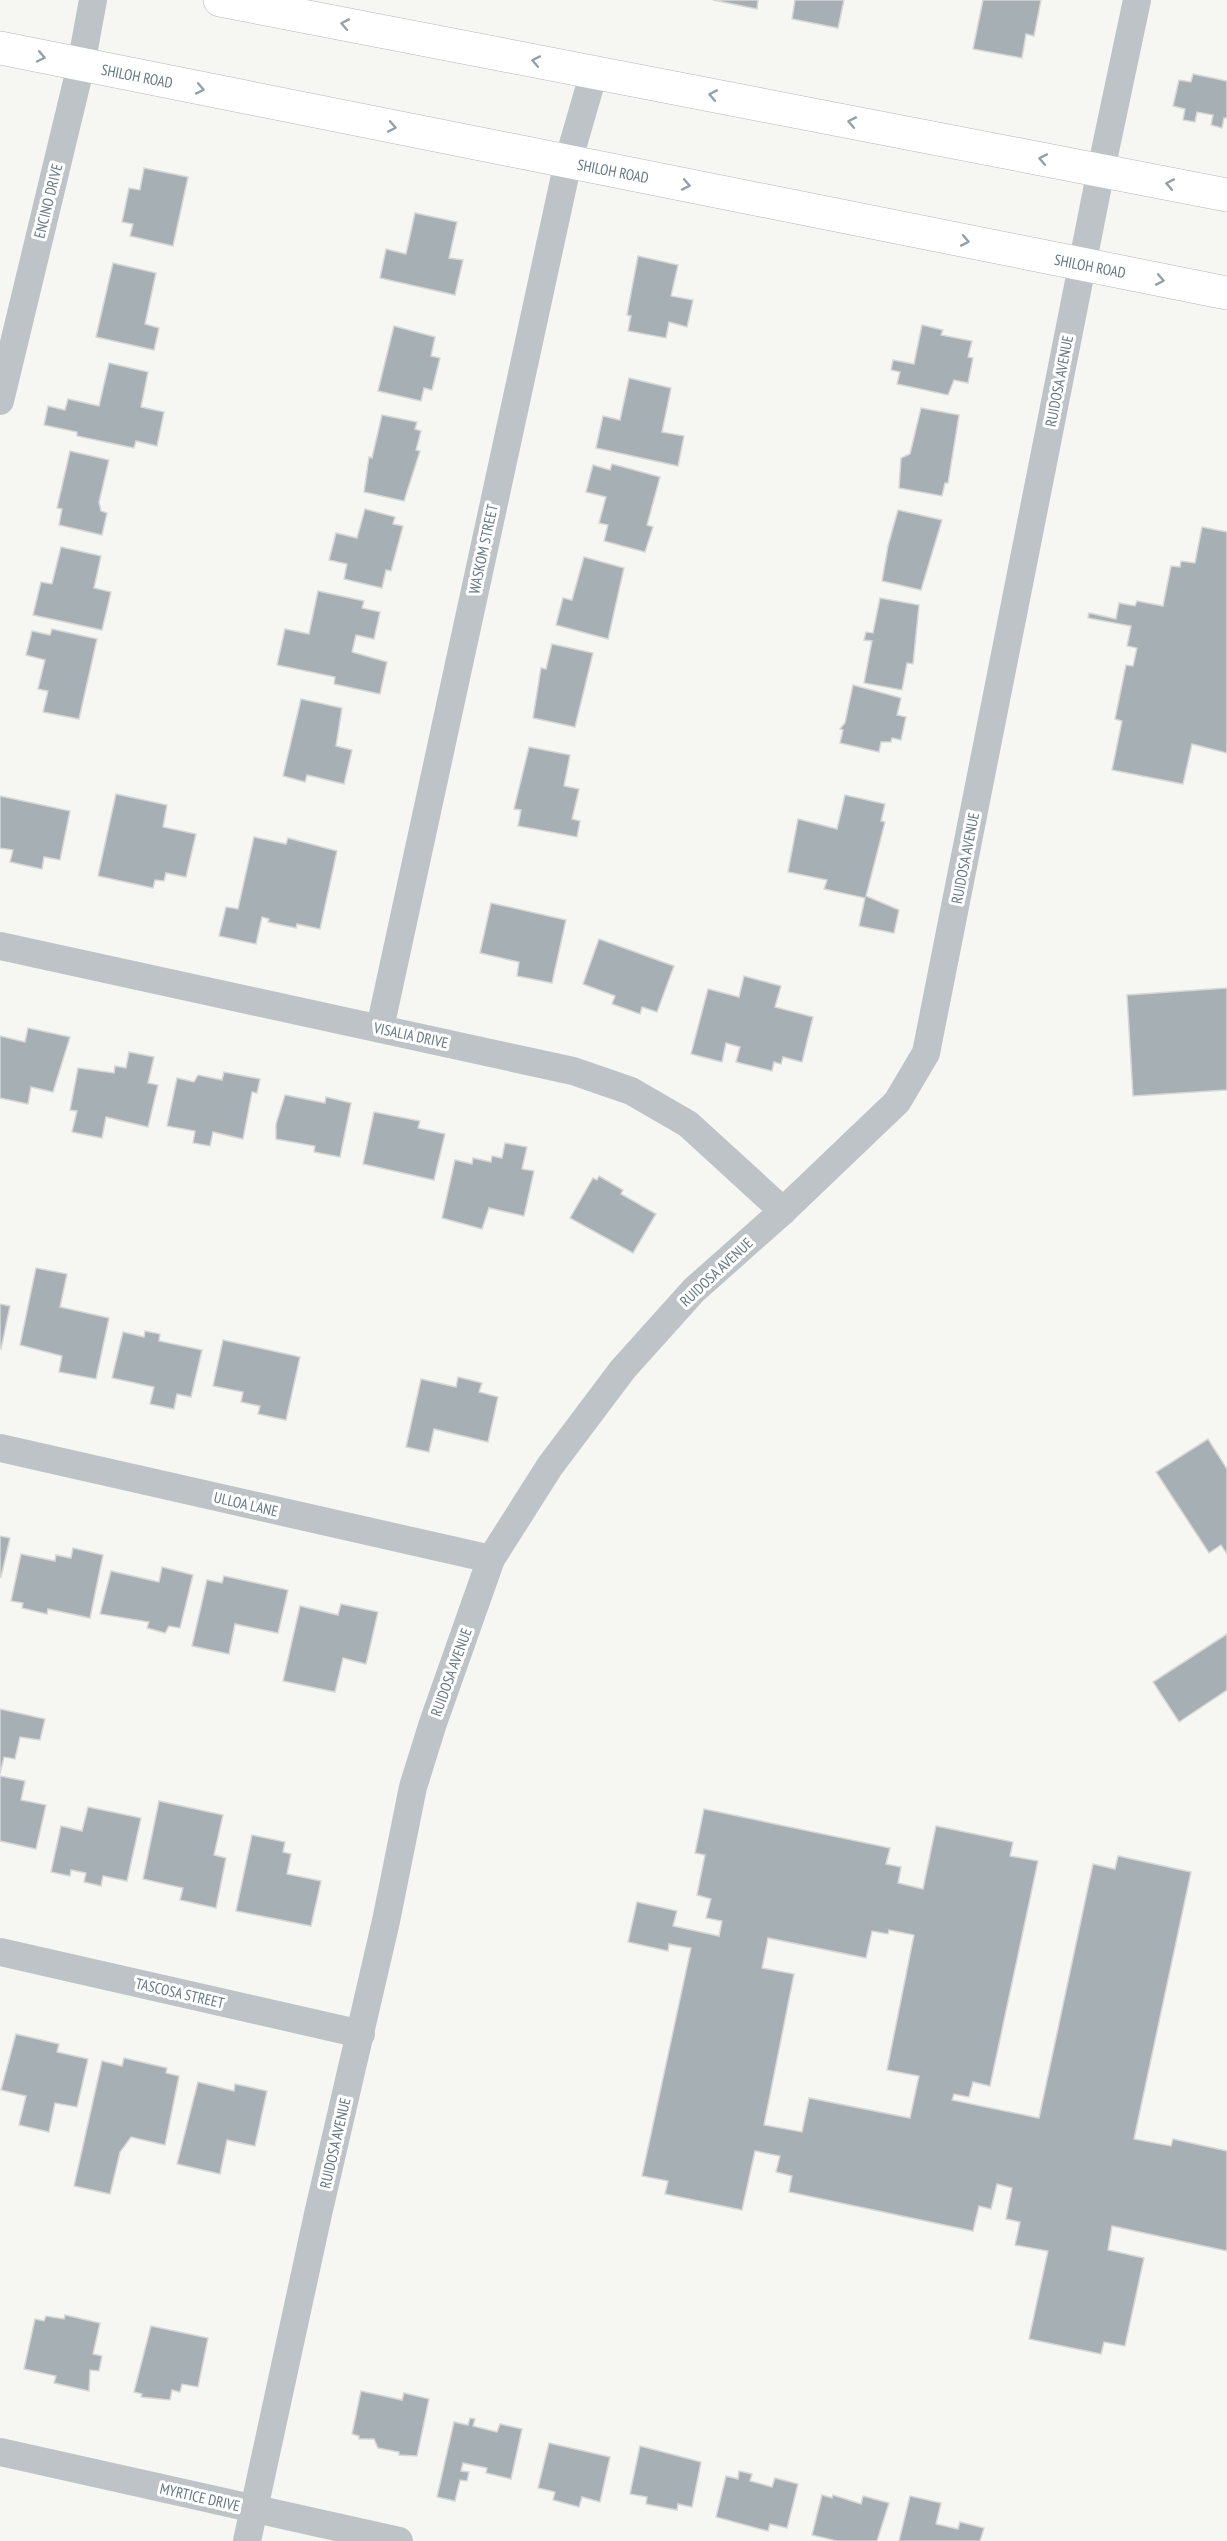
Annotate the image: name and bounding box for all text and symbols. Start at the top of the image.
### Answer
one-way arrow [340,18,350,31]
one-way arrow [35,50,45,63]
one-way arrow [532,55,542,68]
street label: SHILOH ROAD [100,60,174,92]
one-way arrow [195,82,205,95]
one-way arrow [708,89,718,102]
one-way arrow [847,116,857,129]
one-way arrow [386,120,396,133]
one-way arrow [1039,153,1049,166]
street label: SHILOH ROAD [576,155,650,187]
street label: ENCINO DRIVE [30,162,66,240]
one-way arrow [681,178,691,191]
one-way arrow [1165,178,1175,191]
one-way arrow [960,234,970,247]
street label: SHILOH ROAD [1053,250,1127,282]
one-way arrow [1155,273,1165,286]
street label: RUIDOSA AVENUE [1041,334,1077,428]
street label: WASKOM STREET [464,502,502,596]
street label: RUIDOSA AVENUE [947,811,983,905]
street label: VISALIA DRIVE [371,1018,450,1052]
street label: RUIDOSA AVENUE [676,1233,756,1311]
street label: ULLOA LANE [212,1487,280,1521]
street label: RUIDOSA AVENUE [426,1625,476,1719]
street label: TASCOSA STREET [134,1974,226,2012]
street label: RUIDOSA AVENUE [315,2096,355,2190]
street label: MYRTICE DRIVE [158,2479,242,2515]

